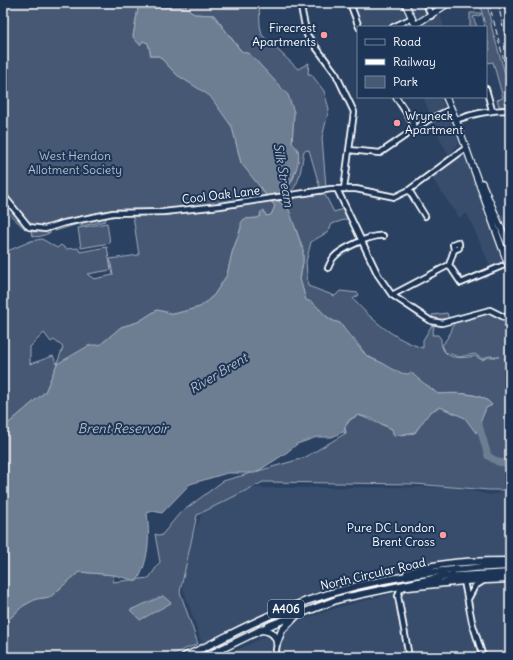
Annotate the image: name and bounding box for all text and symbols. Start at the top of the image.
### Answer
place label: Firecrest Apartments [252,20,316,49]
legend [357,26,487,98]
marker: Firecrest Apartments [319,30,329,40]
text: Road [393,34,421,49]
text: Railway [393,54,436,69]
text: Park [393,74,418,89]
place label: Wryneck Apartment [405,108,463,137]
marker: Wryneck Apartment [392,118,402,128]
water label: Silk Stream [269,142,298,209]
park label: West Hendon Allotment Society [28,148,122,177]
street label: Cool Oak Lane [181,182,261,207]
water label: River Brent [186,349,252,397]
water label: Brent Reservoir [78,420,170,437]
place label: Pure DC London Brent Cross [347,520,435,549]
marker: Pure DC London Brent Cross [438,530,448,540]
street label: North Circular Road [319,554,427,593]
road number: A406 [268,600,304,618]

